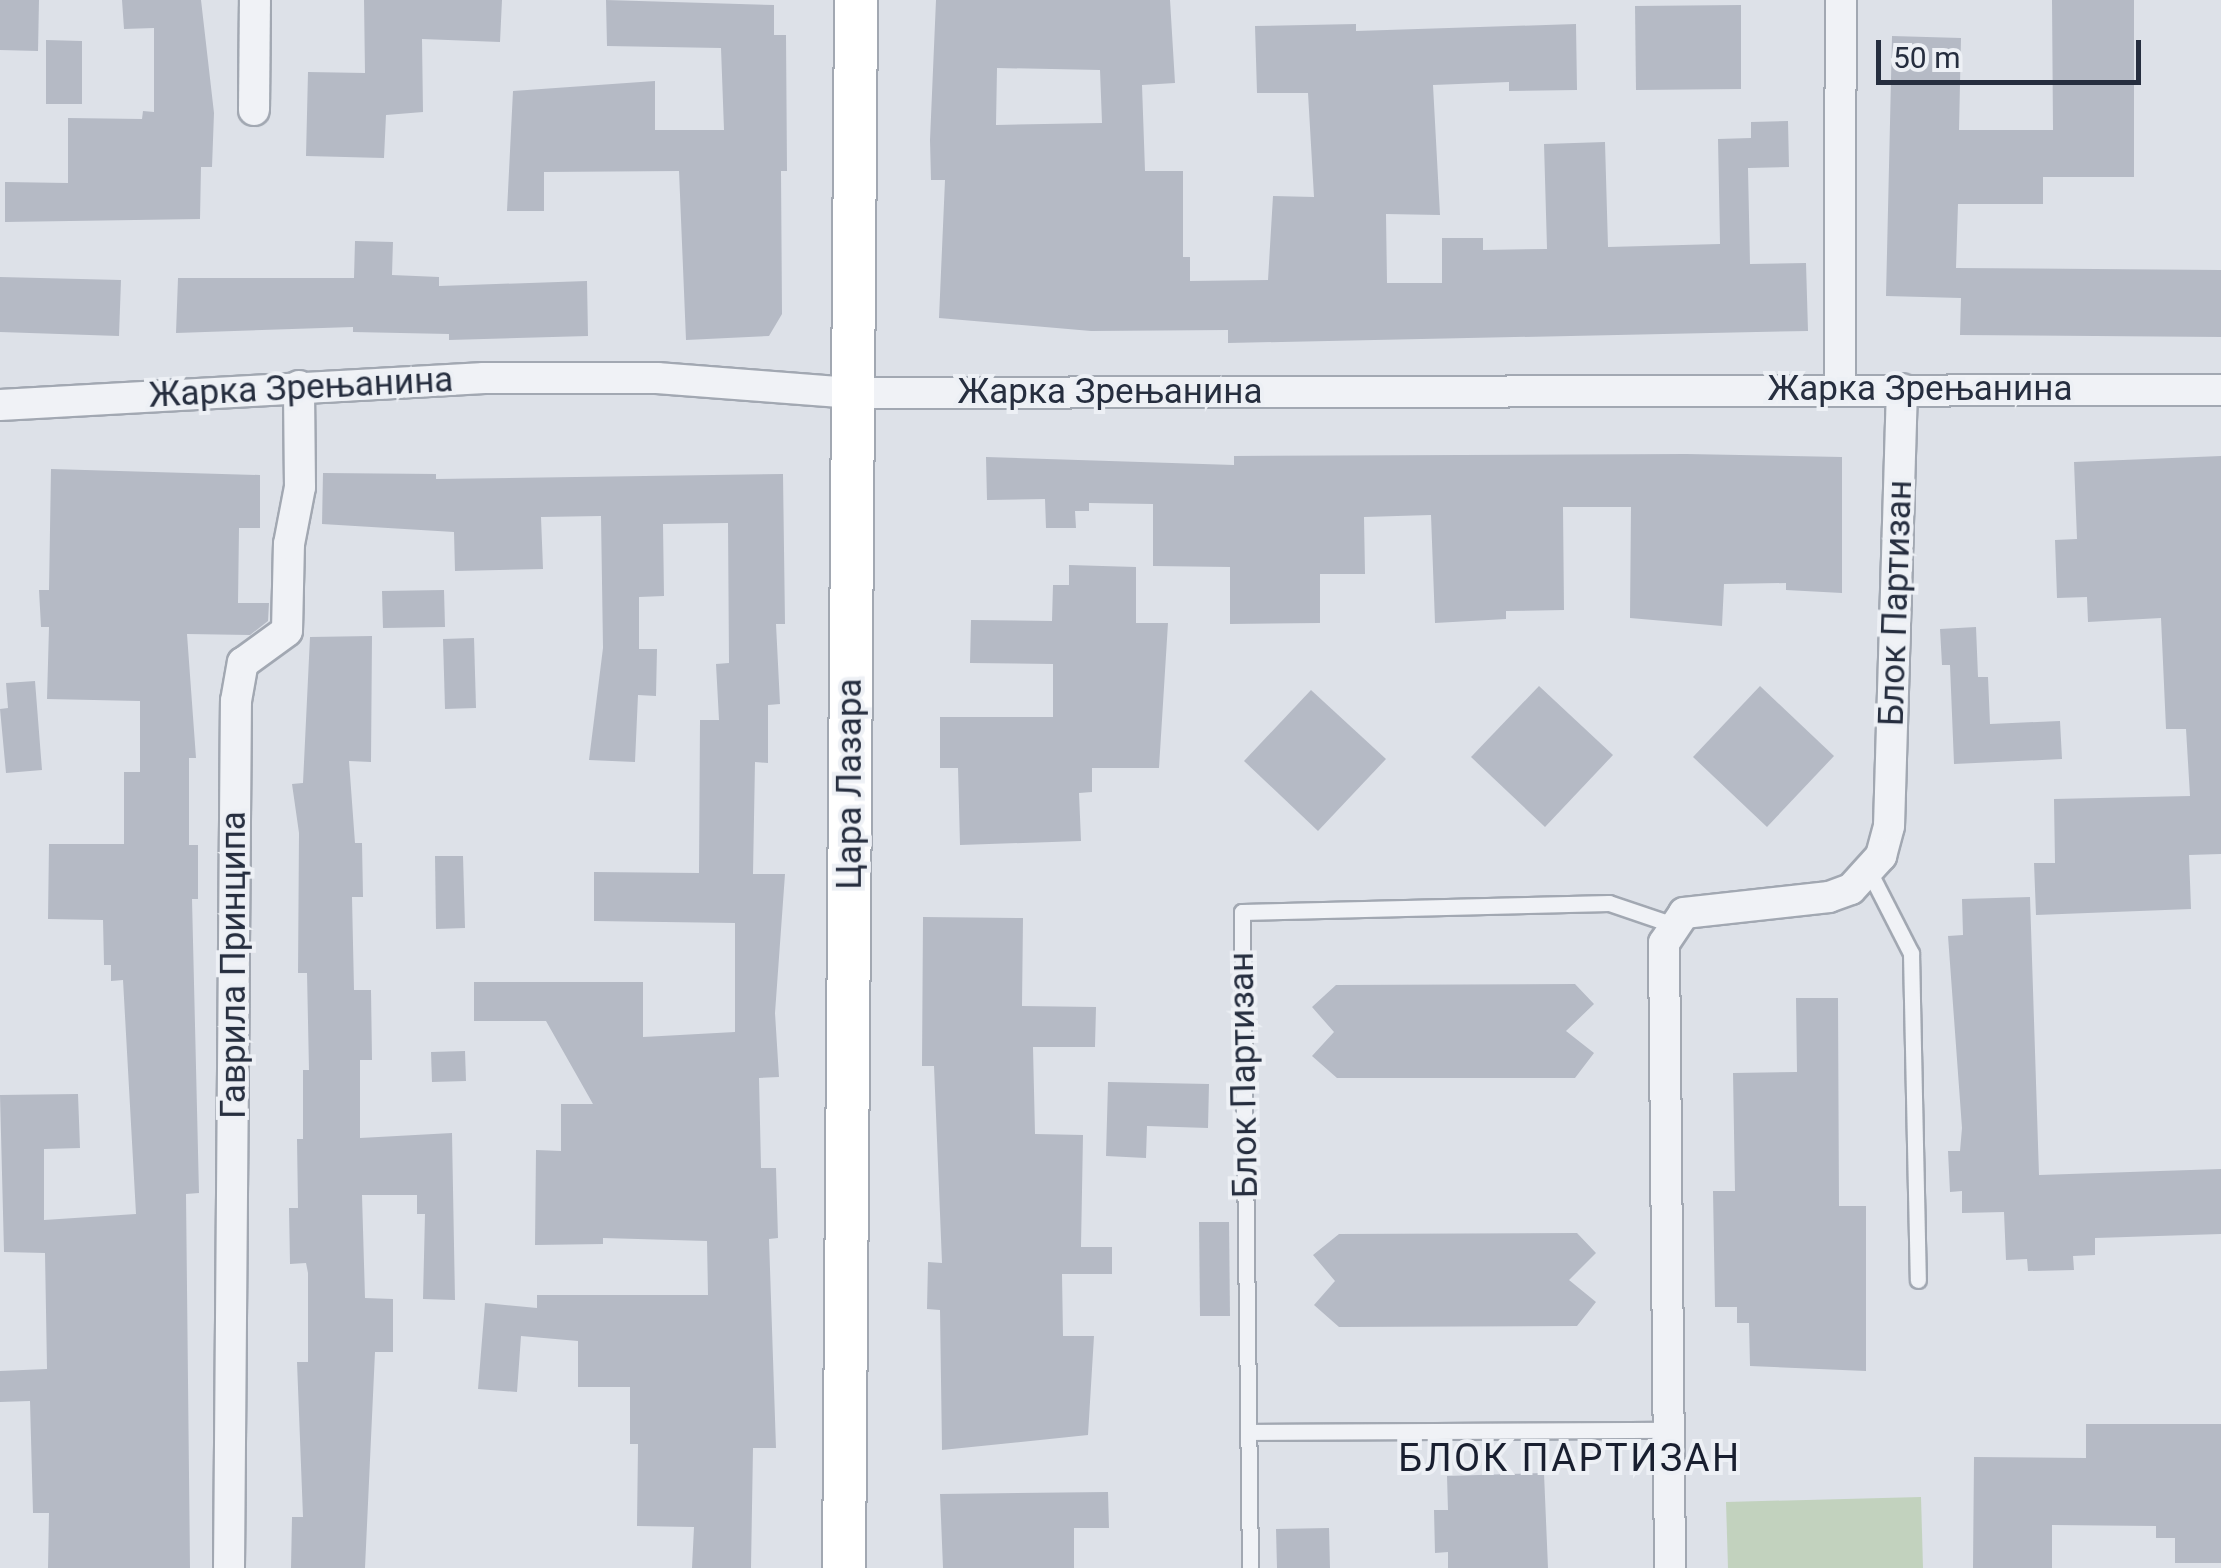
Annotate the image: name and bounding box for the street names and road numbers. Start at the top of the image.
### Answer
street label: Жарка Зрењанина [148,359,454,417]
street label: Жарка Зрењанина [1768,368,2072,410]
street label: Жарка Зрењанина [958,371,1262,413]
street label: Блок Партизан [1871,479,1921,727]
street label: Цара Лазара [829,678,871,890]
street label: Гаврила Принципа [213,811,255,1119]
street label: Блок Партизан [1221,952,1267,1198]

